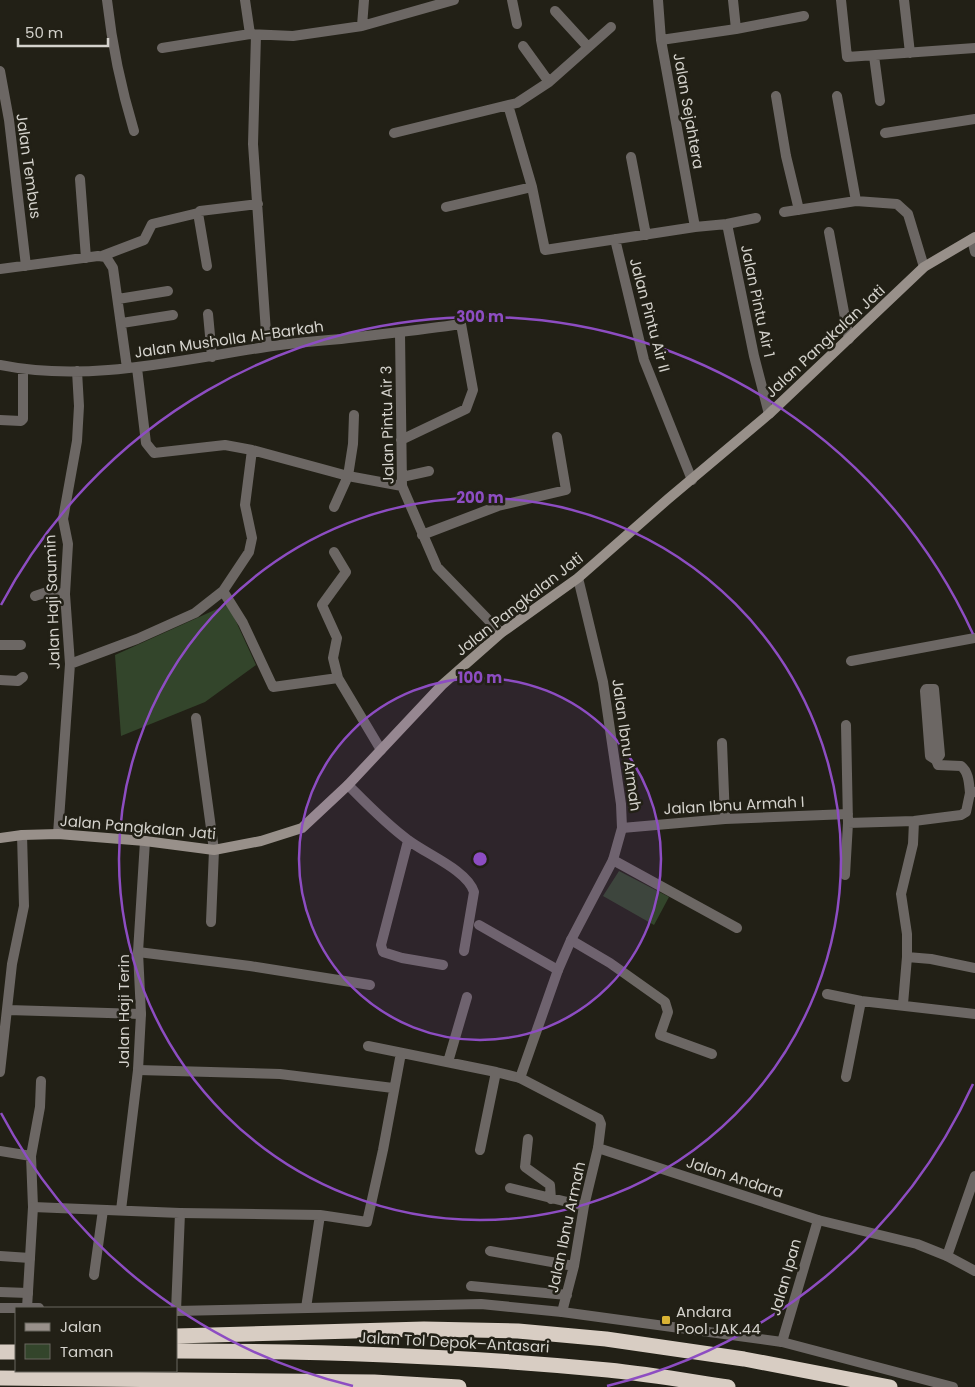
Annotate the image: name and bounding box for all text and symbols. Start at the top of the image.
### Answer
scale bar [18,15,108,47]
text: 50 m [25,22,63,43]
street label: Jalan Sejahtera [668,51,710,171]
street label: Jalan Tembus [11,112,47,220]
street label: Jalan Pintu Air 1 [736,243,780,359]
street label: Jalan Pintu Air II [625,256,675,374]
street label: Jalan Pangkalan Jati [761,280,889,402]
text: 300 m [456,306,504,327]
street label: Jalan Musholla Al-Barkah [133,315,325,363]
street label: Jalan Pintu Air 3 [375,365,399,485]
text: 200 m [456,487,504,508]
street label: Jalan Haji Saumin [39,534,65,670]
street label: Jalan Pangkalan Jati [451,548,587,660]
text: 100 m [458,667,502,688]
street label: Jalan Ibnu Armah [607,677,647,813]
street label: Jalan Ibnu Armah I [663,791,805,819]
street label: Jalan Pangkalan Jati [59,810,217,844]
centre of rings [471,850,489,868]
street label: Jalan Haji Terin [113,954,134,1068]
street label: Jalan Andara [684,1151,786,1203]
street label: Jalan Ibnu Armah [542,1160,590,1294]
street label: Jalan Ipan [764,1236,806,1318]
place label: Andara Pool JAK.44 [676,1301,761,1339]
legend [15,1307,178,1372]
marker: Andara Pool JAK.44 [660,1314,672,1326]
text: Jalan [60,1316,102,1337]
street label: Jalan Tol Depok–Antasari [358,1327,550,1357]
text: Taman [60,1341,113,1362]

